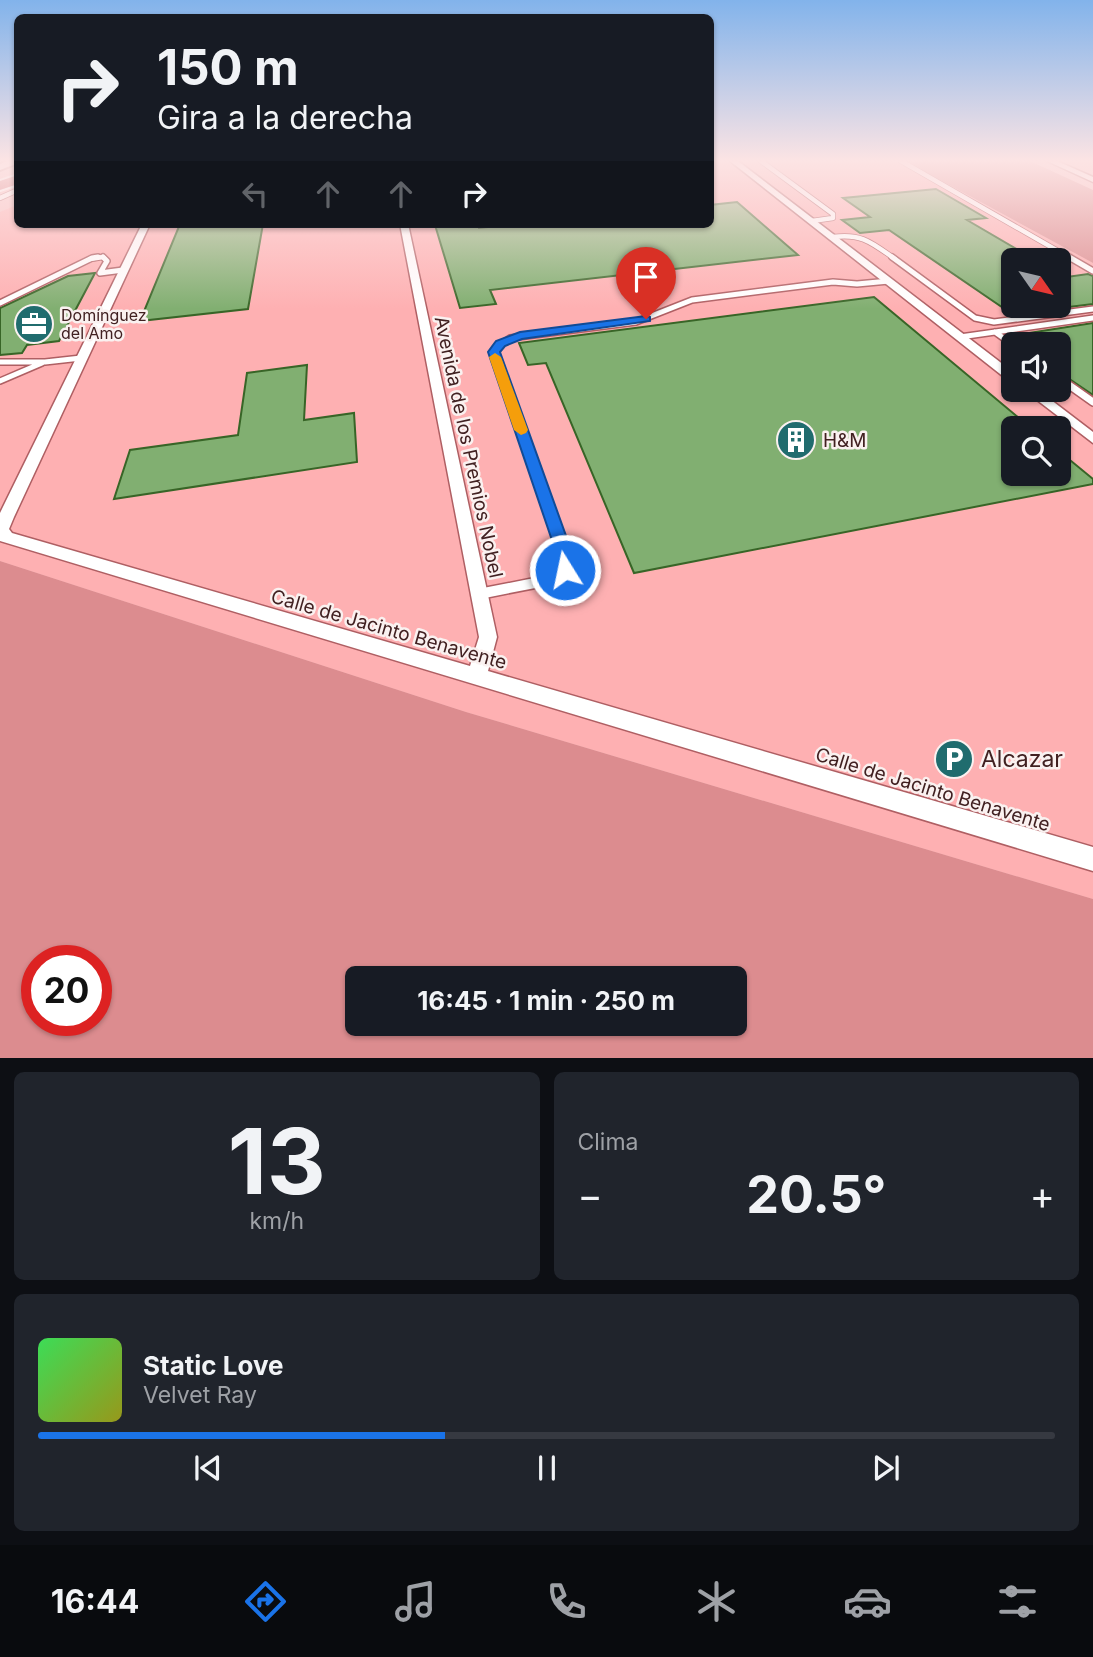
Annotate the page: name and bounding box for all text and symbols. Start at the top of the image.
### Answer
text: 150 m [157,38,299,97]
icon: right [42,42,133,133]
text: Gira a la derecha [157,98,413,137]
icon: left [236,175,274,213]
icon: ahead [309,175,347,213]
icon: ahead [382,175,420,213]
icon: right [455,175,493,213]
pin [616,247,676,319]
north arrow [1001,248,1071,318]
map controls [1001,248,1071,486]
icon: arrive [627,258,665,296]
office icon: Domínguez del Amo [13,303,55,345]
place label: Domínguez del Amo [61,305,147,343]
street label: Avenida de los Premios Nobel [429,314,508,580]
button: sound [1001,332,1071,402]
button: search [1001,416,1071,486]
building icon: H&M [775,419,817,461]
place label: H&M [823,429,867,452]
position arrow [528,533,602,607]
street label: Calle de Jacinto Benavente [268,585,509,674]
parking icon: Alcazar [933,738,975,780]
street label: Calle de Jacinto Benavente [813,743,1053,836]
place label: Alcazar [981,745,1063,773]
speed limit sign: 20 [21,945,112,1036]
text: 16:45 · 1 min · 250 m [417,985,675,1016]
text: 13 [228,1106,326,1216]
text: Clima [578,1128,639,1156]
text: 20.5° [746,1163,886,1226]
text: − [578,1172,603,1218]
text: + [1030,1172,1055,1218]
text: km/h [249,1207,304,1235]
text: Static Love [143,1350,284,1381]
text: Velvet Ray [143,1381,257,1409]
icon: previous [189,1449,227,1487]
icon: pause [528,1449,566,1487]
icon: next [867,1449,905,1487]
icon: directions [241,1577,290,1626]
icon: music [391,1577,440,1626]
icon: phone [542,1577,591,1626]
icon: climate [692,1577,741,1626]
icon: car [843,1577,892,1626]
icon: filters [993,1577,1042,1626]
text: 16:44 [51,1582,139,1621]

